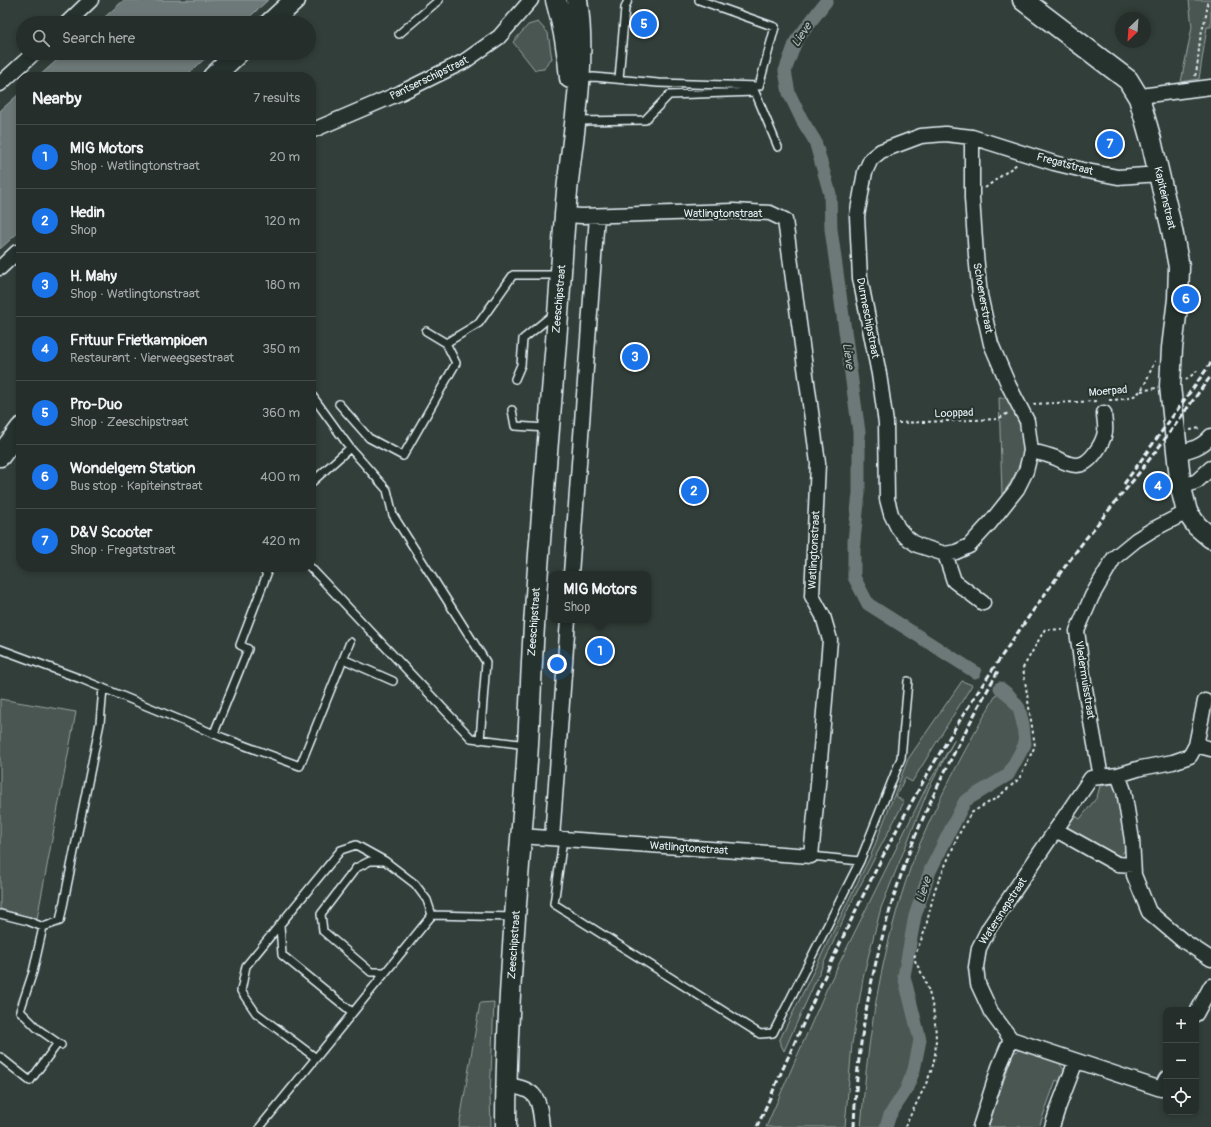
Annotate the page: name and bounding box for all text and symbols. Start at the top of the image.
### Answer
pin: 5 [631,9,657,39]
north arrow [1115,12,1151,48]
search box [16,16,316,60]
water label: Lieve [789,19,816,50]
icon: search [30,27,52,49]
text: Search here [62,29,135,48]
street label: Pantserschipstraat [388,53,471,103]
text: Nearby [32,88,81,109]
text: 7 results [253,90,300,106]
pin: 7 [1097,129,1123,159]
text: MIG Motors [70,139,143,158]
text: 1 [42,149,48,165]
text: 20 m [269,149,300,165]
street label: Fregatstraat [1035,150,1095,178]
text: Shop · Watlingtonstraat [70,158,200,174]
street label: Kapiteinstraat [1151,165,1179,231]
text: Hedin [70,203,105,222]
street label: Watlingtonstraat [684,207,763,220]
text: 2 [41,213,49,229]
text: 120 m [264,213,300,229]
text: Shop [70,222,97,238]
street label: Schoenerstraat [970,262,996,335]
street label: Zeeschipstraat [550,264,569,334]
text: H. Mahy [70,267,117,286]
text: 3 [41,277,49,293]
text: 180 m [265,277,300,293]
street label: Durmeschipstraat [854,277,882,360]
pin: 6 [1173,284,1199,314]
text: Shop · Watlingtonstraat [70,286,200,302]
text: Frituur Frietkampioen [70,331,207,350]
text: 4 [41,341,49,357]
text: 350 m [262,341,300,357]
pin: 3 [622,342,648,372]
water label: Lieve [839,342,857,371]
text: Restaurant · Vierweegsestraat [70,350,234,366]
street label: Moerpad [1088,383,1128,399]
text: Pro-Duo [70,395,122,414]
text: 5 [41,405,49,421]
text: 360 m [262,405,300,421]
street label: Looppad [934,406,974,420]
text: Shop · Zeeschipstraat [70,414,188,430]
text: Wondelgem Station [70,459,195,478]
text: 6 [41,469,49,485]
text: 400 m [260,469,300,485]
pin: 4 [1145,471,1171,501]
pin: 2 [681,476,707,506]
text: Bus stop · Kapiteinstraat [70,478,203,494]
street label: Watlingtonstraat [805,510,823,590]
text: D&V Scooter [70,523,152,542]
text: 7 [42,533,48,549]
text: 420 m [262,533,300,549]
text: Shop · Fregatstraat [70,542,175,558]
popup [549,571,651,623]
text: MIG Motors [563,580,637,599]
street label: Zeeschipstraat [525,587,543,657]
text: Shop [563,599,590,615]
pin: 1 [587,636,613,666]
street label: Vledermuisstraat [1072,640,1098,721]
your location [547,654,567,674]
street label: Watlingtonstraat [649,839,729,857]
water label: Lieve [913,874,935,905]
street label: Watersnepstraat [976,875,1030,947]
street label: Zeeschipstraat [505,910,523,980]
map controls [1163,1007,1199,1115]
button: + [1163,1007,1199,1043]
button: − [1163,1043,1199,1079]
button: locate [1163,1079,1199,1115]

